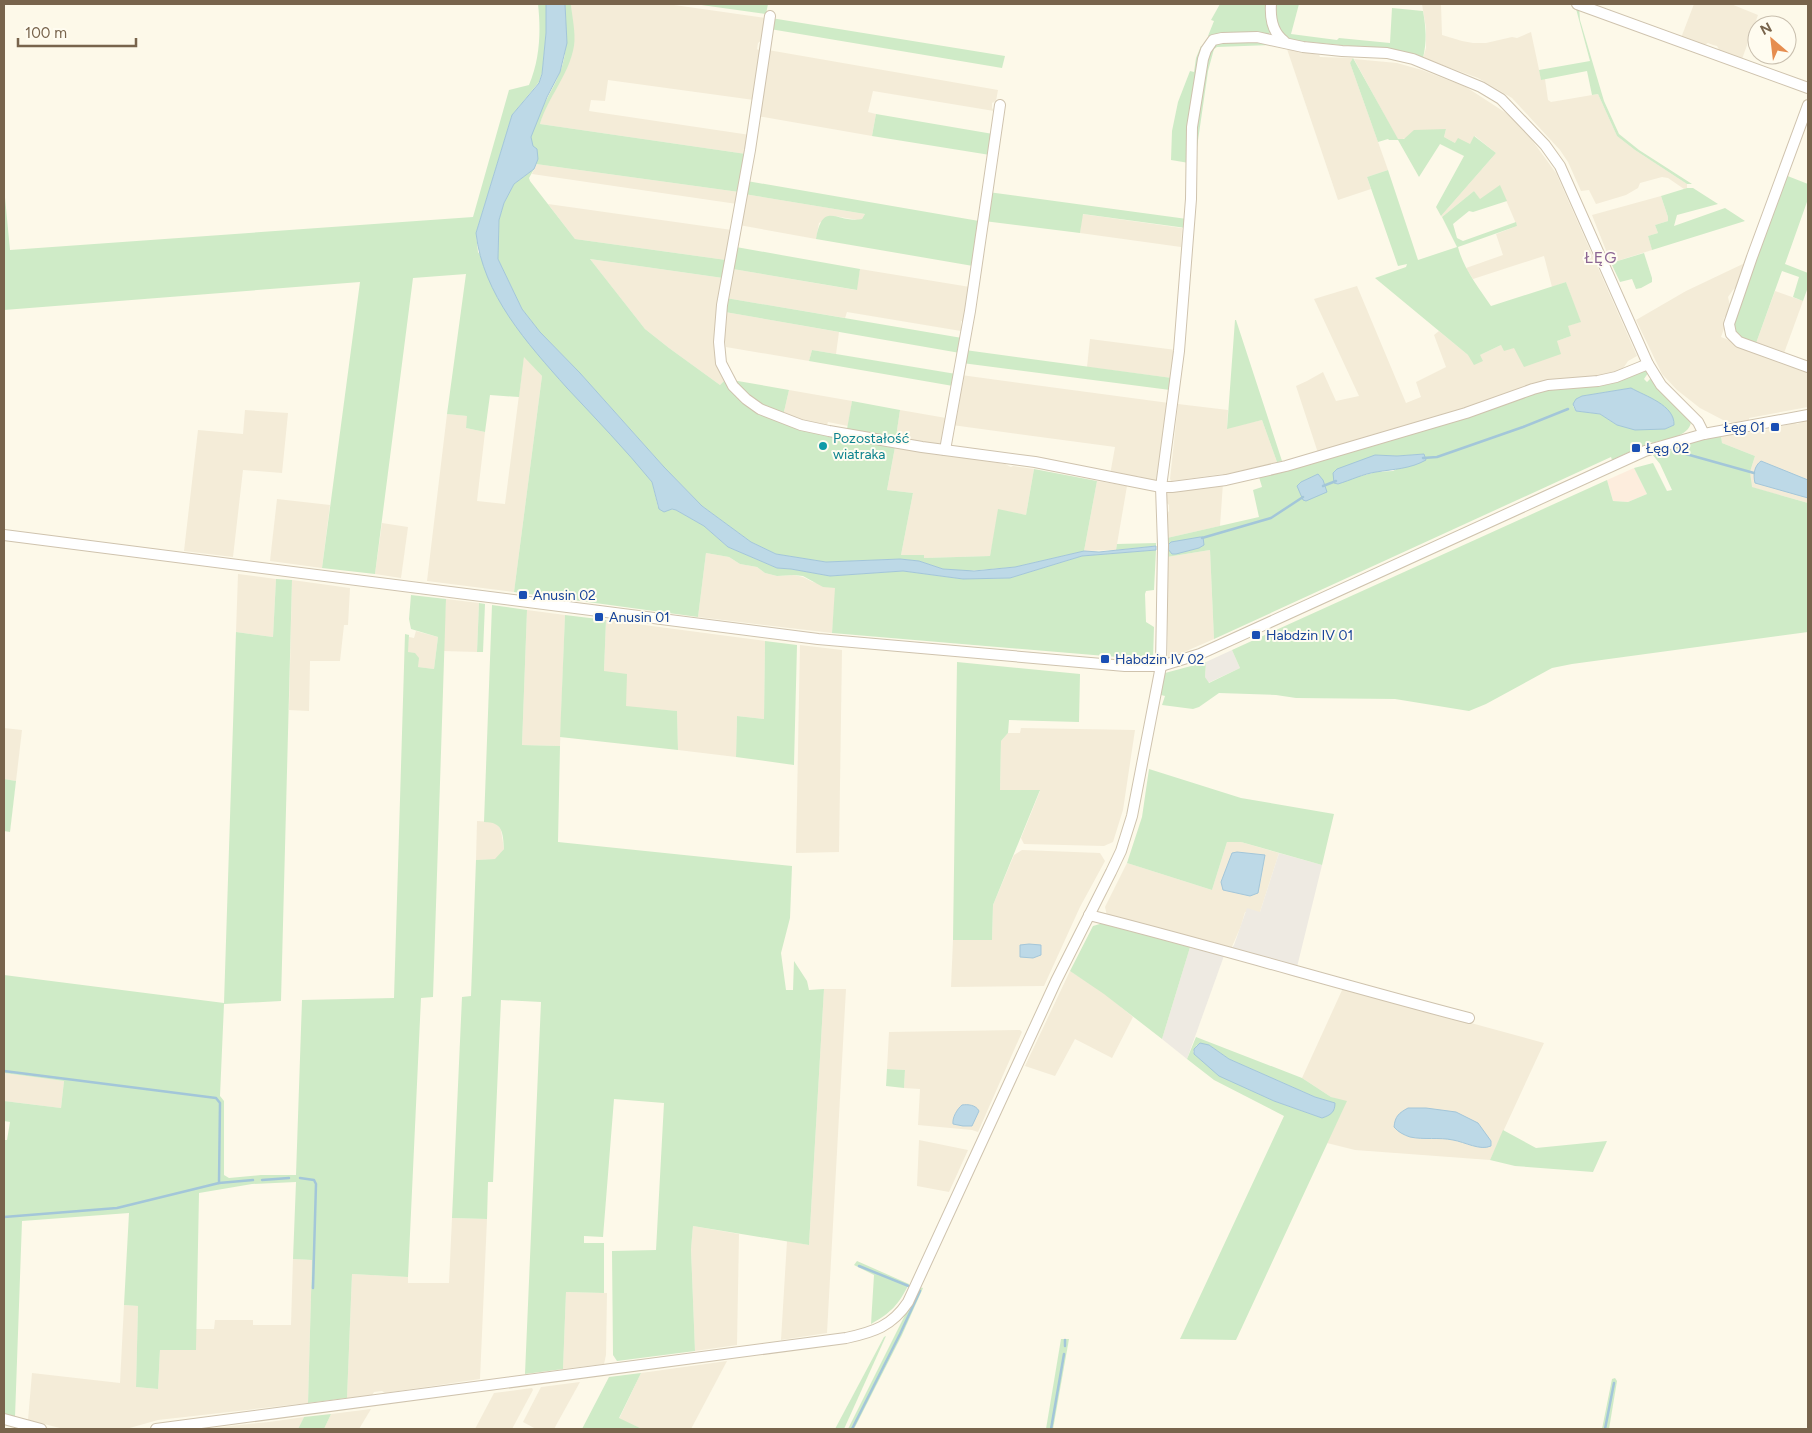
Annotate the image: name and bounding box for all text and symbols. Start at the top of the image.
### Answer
scale bar [18,15,135,47]
north arrow [1747,15,1797,65]
text: N [1757,19,1775,39]
text: 100 m [25,24,67,42]
district label: ŁĘG [1585,248,1617,267]
place label: Łęg 01 [1724,419,1765,436]
marker: Łęg 01 [1769,421,1781,433]
place label: Pozostałość wiatraka [833,430,910,463]
marker: Pozostałość wiatraka [817,440,829,452]
place label: Łęg 02 [1646,440,1689,457]
marker: Łęg 02 [1630,442,1642,454]
place label: Anusin 02 [533,587,596,604]
marker: Anusin 02 [517,589,529,601]
place label: Anusin 01 [609,609,670,626]
marker: Anusin 01 [593,611,605,623]
place label: Habdzin IV 01 [1266,627,1353,644]
marker: Habdzin IV 01 [1250,629,1262,641]
place label: Habdzin IV 02 [1115,651,1204,668]
marker: Habdzin IV 02 [1099,653,1111,665]

